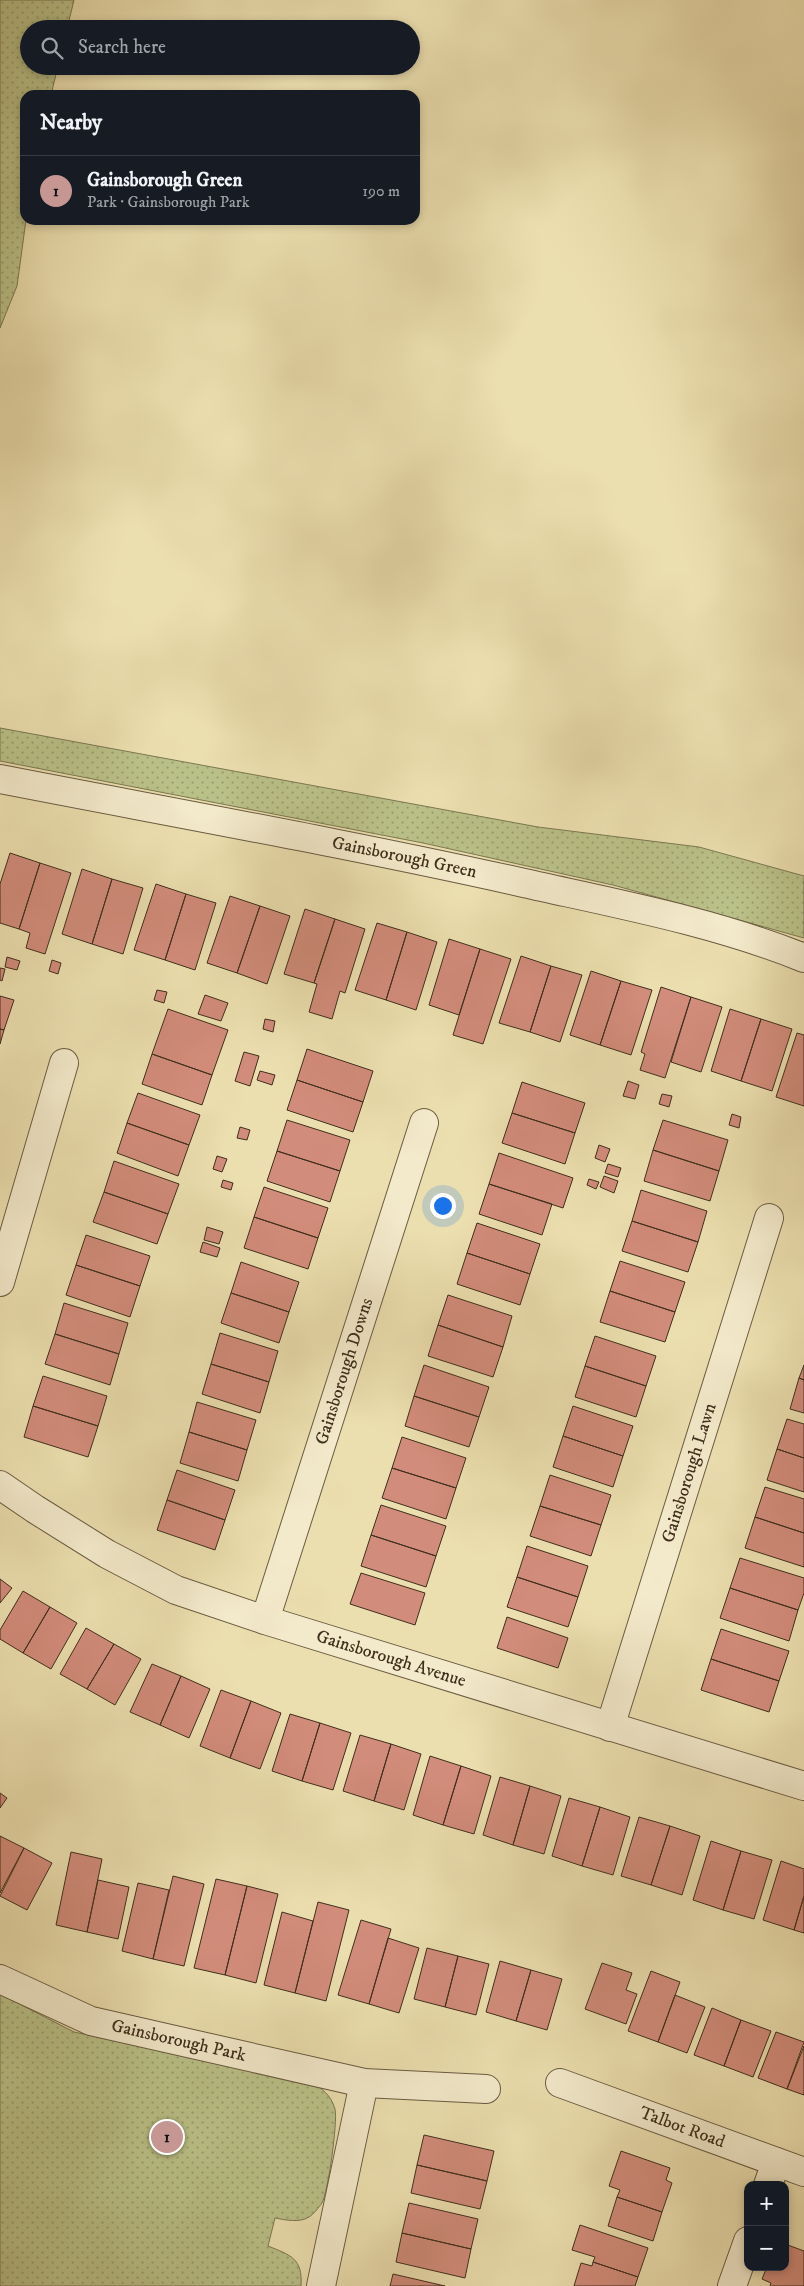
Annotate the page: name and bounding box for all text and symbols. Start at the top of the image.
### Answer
search box [20,20,420,75]
icon: search [38,34,66,62]
text: Search here [78,36,166,59]
text: Nearby [40,110,102,136]
text: Gainsborough Green [87,169,242,192]
text: 1 [53,181,59,201]
text: 190 m [362,181,400,201]
text: Park · Gainsborough Park [87,192,250,212]
street label: Gainsborough Green [330,832,479,883]
your location [430,1193,456,1219]
street label: Gainsborough Downs [311,1295,378,1448]
street label: Gainsborough Lawn [657,1400,722,1546]
street label: Gainsborough Avenue [313,1625,469,1692]
street label: Gainsborough Park [109,2015,248,2067]
street label: Talbot Road [636,2102,728,2153]
pin: 1 [151,2118,183,2156]
map controls [744,2181,789,2271]
button: + [744,2181,789,2226]
button: − [744,2226,789,2271]

